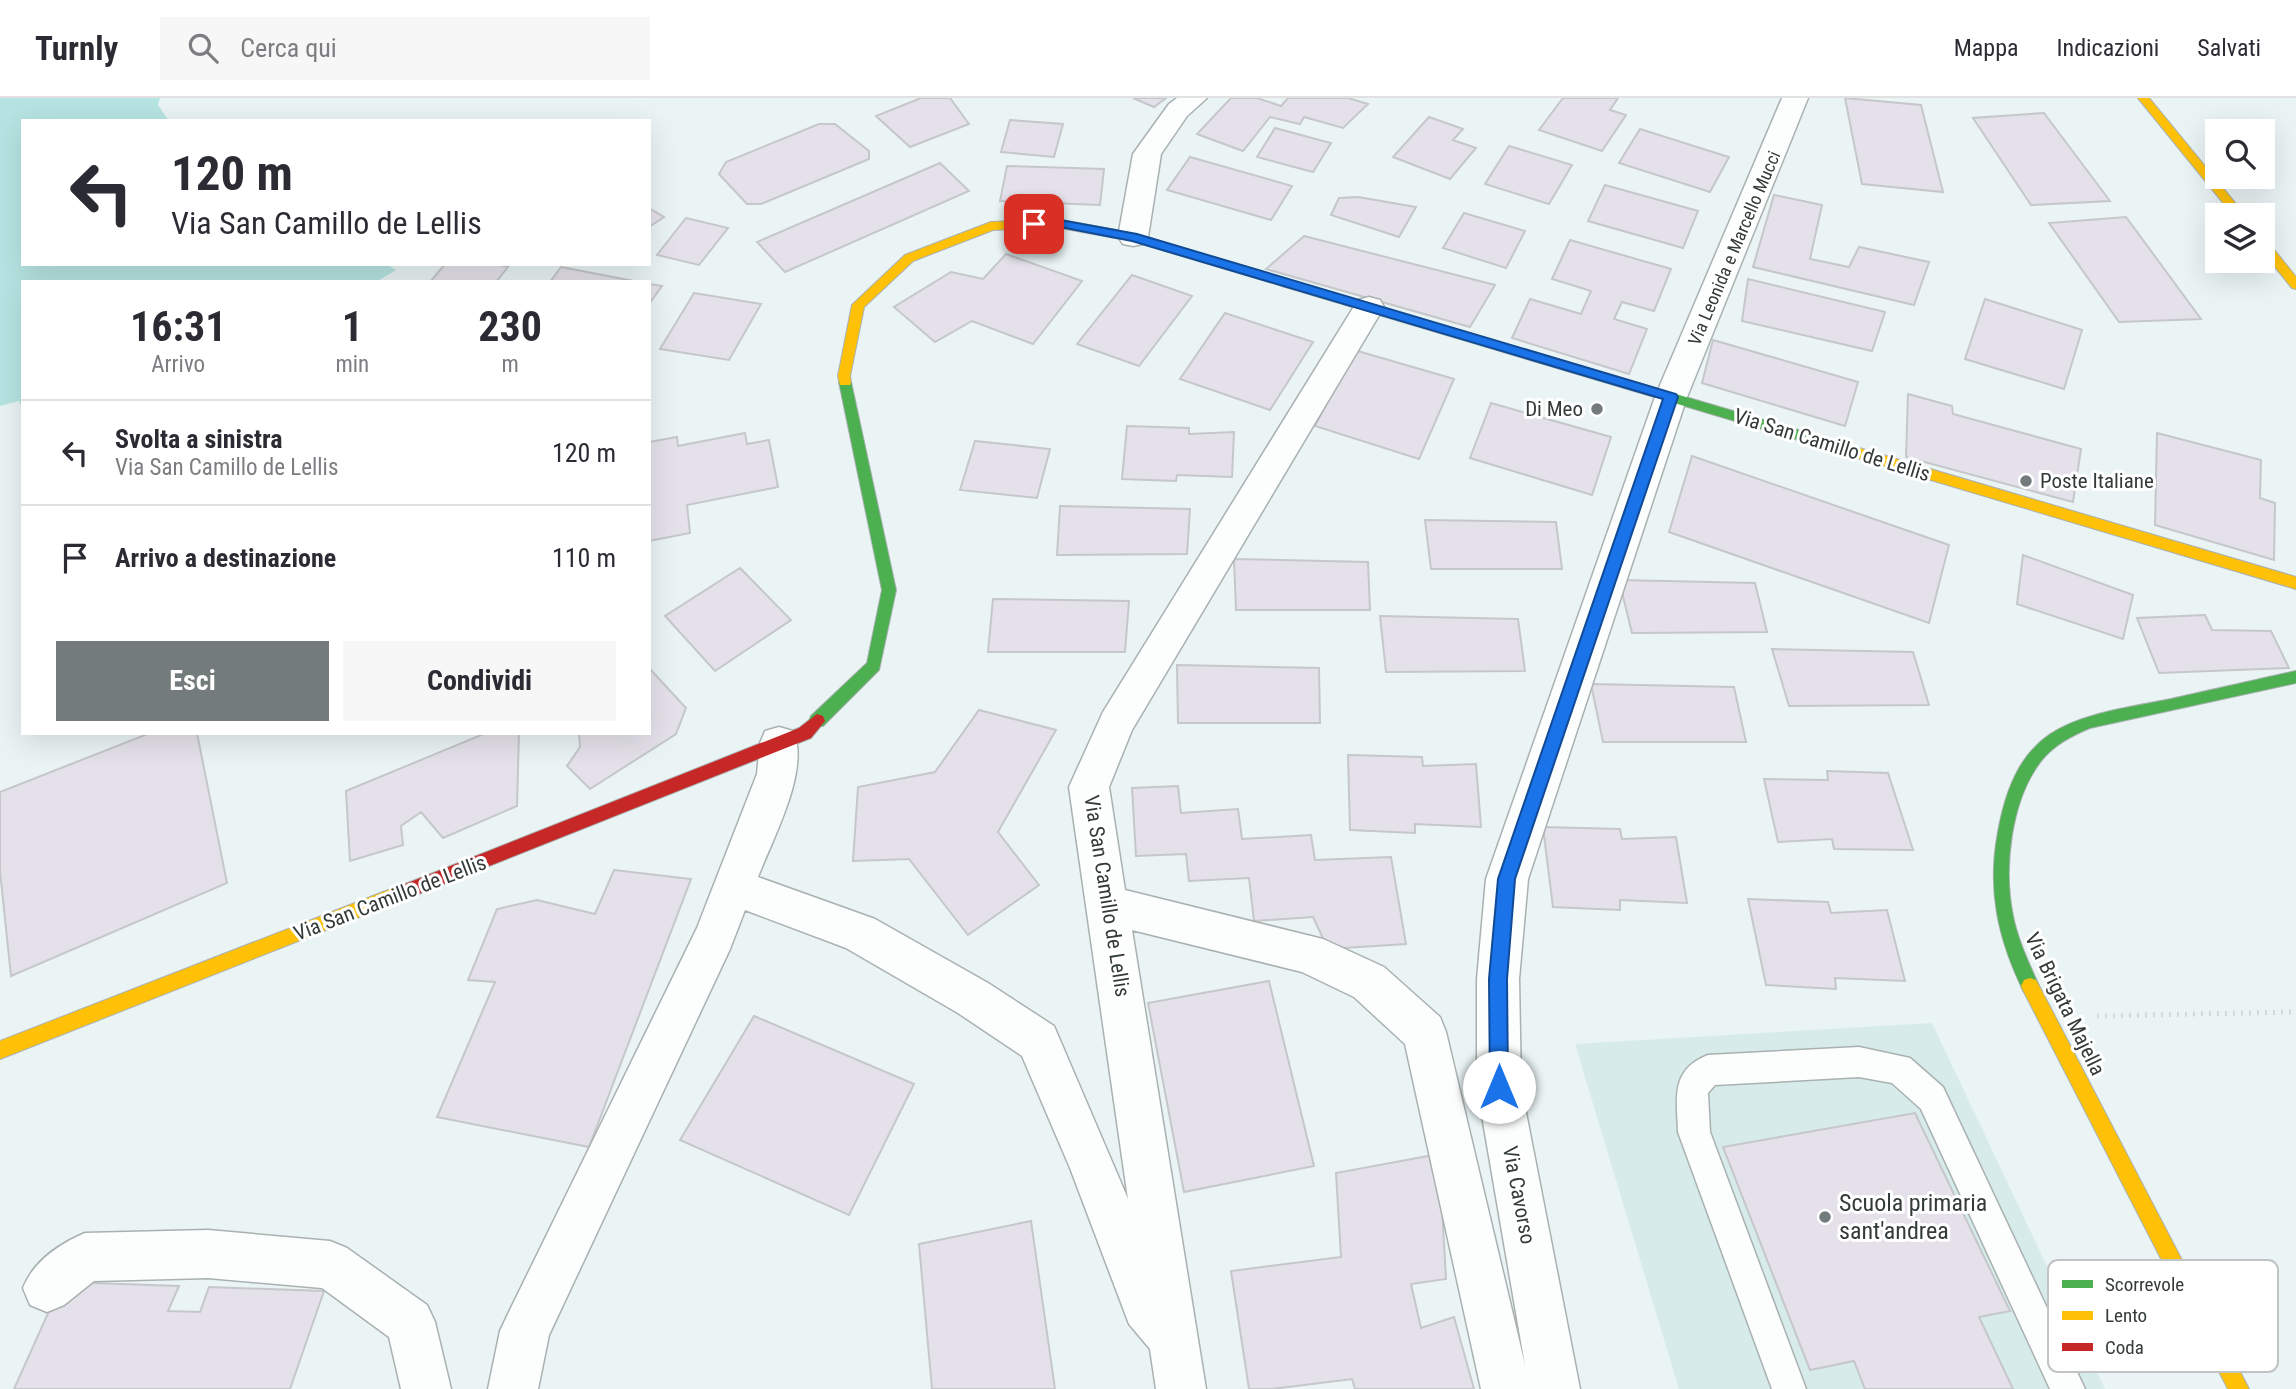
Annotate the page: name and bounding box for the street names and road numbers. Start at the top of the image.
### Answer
street label: Via Leonida e Marcello Mucci [1684,148,1784,348]
street label: Via San Camillo de Lellis [1731,404,1933,486]
street label: Via San Camillo de Lellis [1079,793,1135,999]
street label: Via San Camillo de Lellis [290,850,490,946]
street label: Via Brigata Majella [2020,929,2110,1079]
street label: Via Cavorso [1498,1144,1540,1246]

